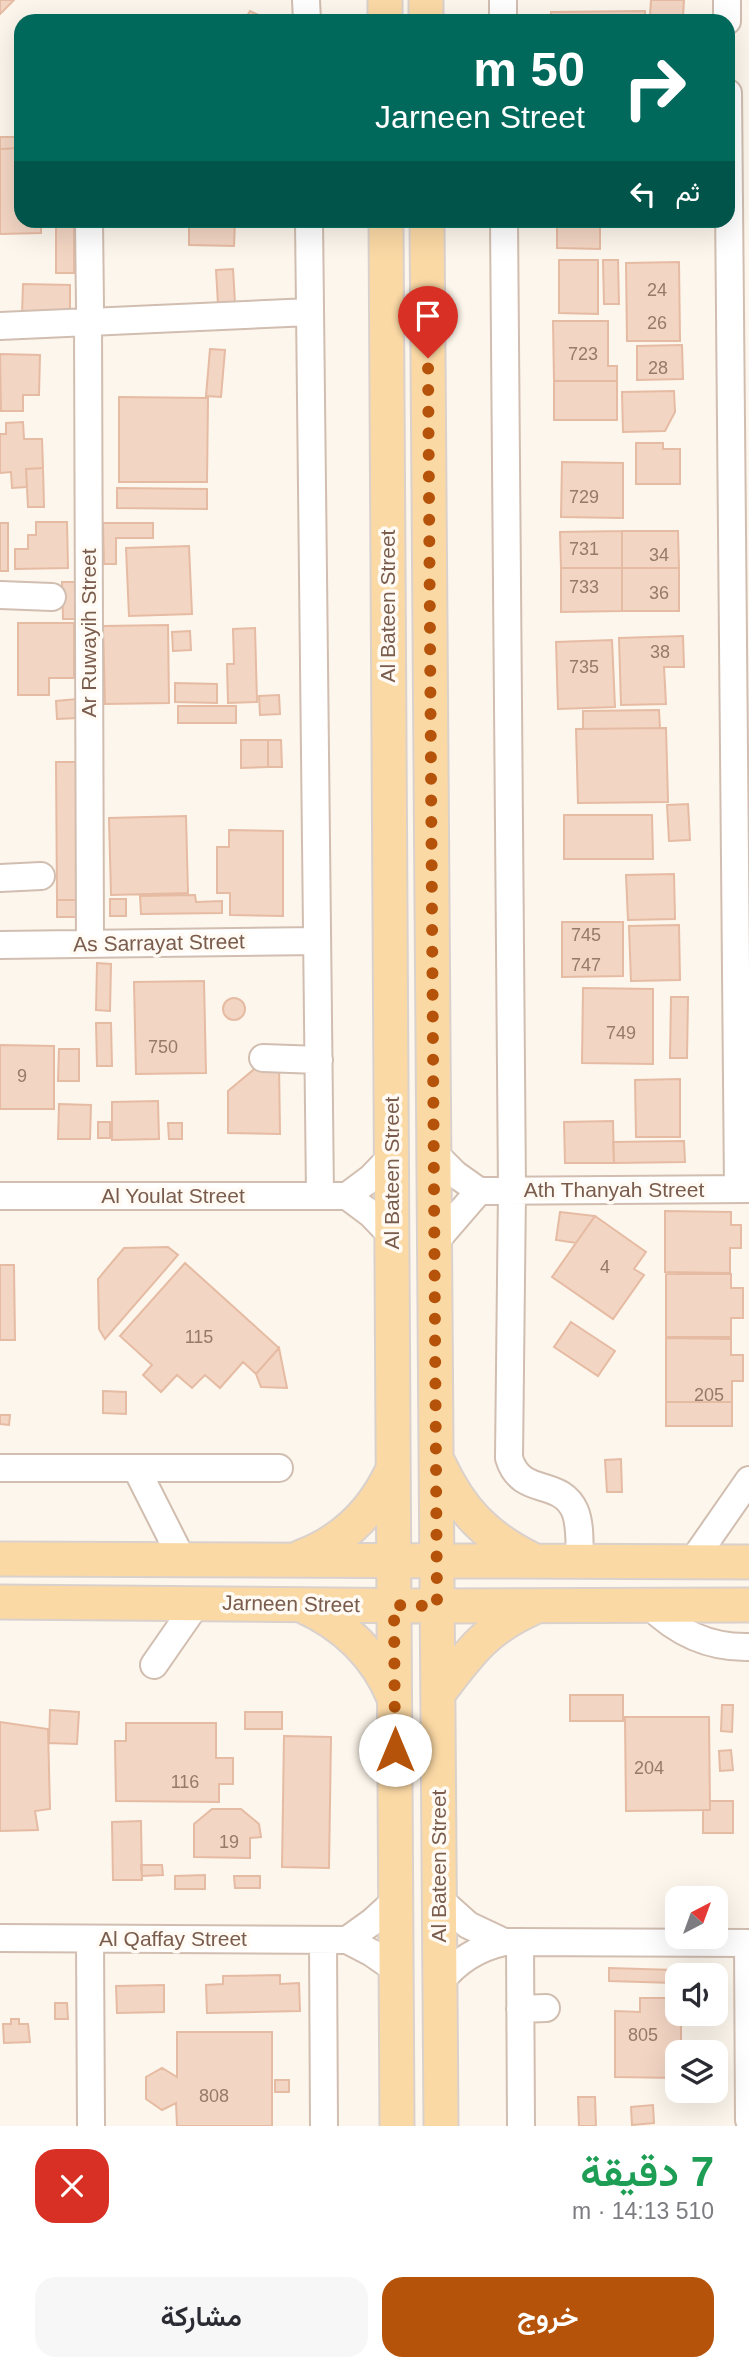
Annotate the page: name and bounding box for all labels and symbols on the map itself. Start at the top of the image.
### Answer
house number: 24 [647,280,667,300]
pin [398,286,458,358]
house number: 26 [647,313,667,333]
house number: 723 [568,344,598,364]
house number: 28 [648,358,668,378]
house number: 729 [569,487,599,507]
street label: Al Bateen Street [376,529,399,682]
house number: 731 [569,539,599,559]
house number: 34 [649,545,669,565]
street label: Ar Ruwayih Street [77,548,100,718]
house number: 733 [569,577,599,597]
house number: 36 [649,583,669,603]
house number: 38 [650,642,670,662]
house number: 735 [569,657,599,677]
house number: 745 [571,925,601,945]
street label: As Sarrayat Street [73,930,245,955]
house number: 747 [571,955,601,975]
house number: 749 [606,1023,636,1043]
house number: 750 [148,1037,178,1057]
house number: 9 [17,1066,27,1086]
street label: Al Bateen Street [380,1096,403,1249]
street label: Ath Thanyah Street [524,1178,704,1201]
street label: Al Youlat Street [101,1184,245,1207]
house number: 4 [600,1257,610,1277]
house number: 115 [185,1327,213,1347]
house number: 205 [694,1385,724,1405]
street label: Jarneen Street [222,1591,360,1616]
position arrow [358,1713,432,1787]
house number: 204 [634,1758,664,1778]
house number: 116 [171,1772,199,1792]
street label: Al Bateen Street [427,1789,450,1942]
house number: 19 [219,1832,239,1852]
north arrow [665,1886,728,1950]
street label: Al Qaffay Street [99,1927,247,1950]
house number: 805 [628,2025,658,2045]
house number: 808 [199,2086,229,2106]

